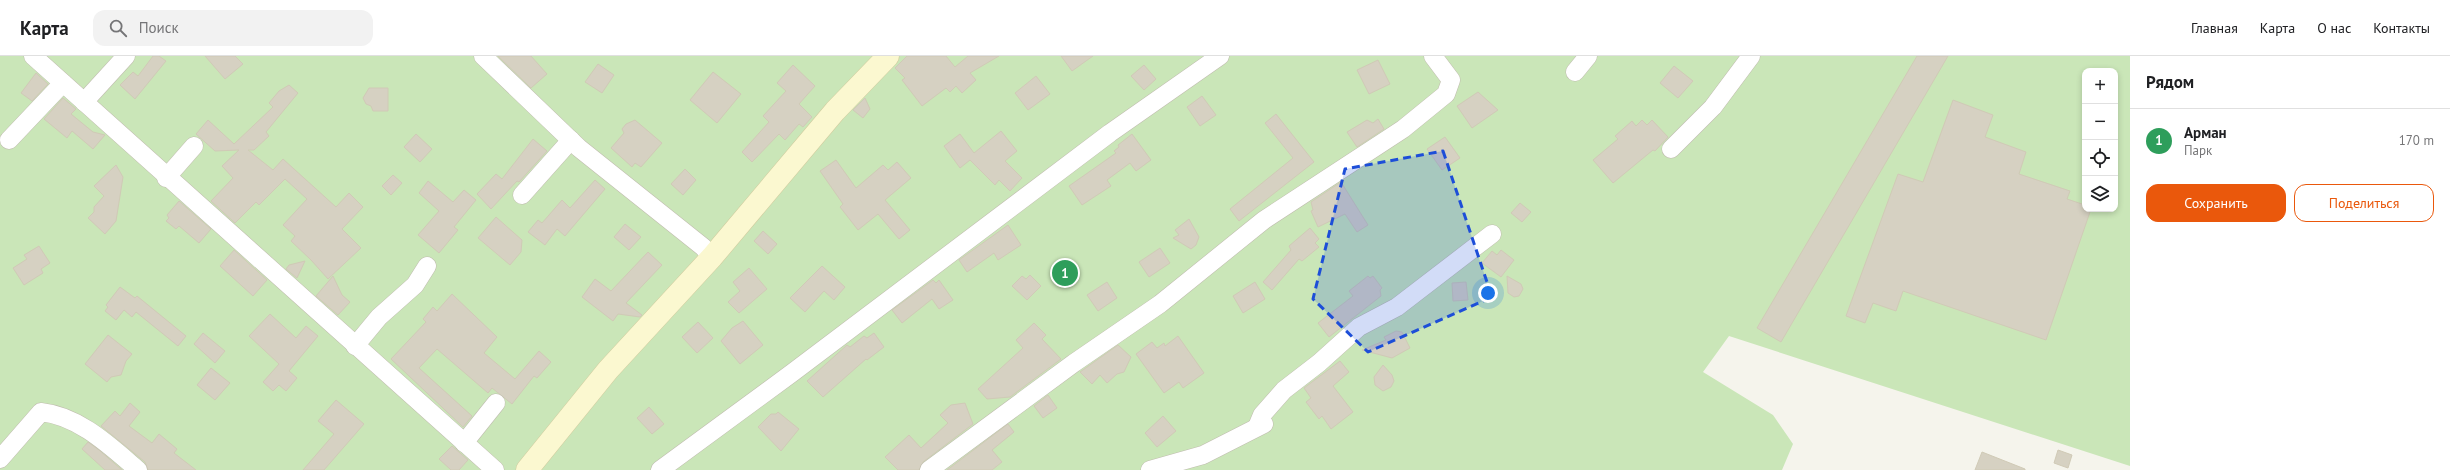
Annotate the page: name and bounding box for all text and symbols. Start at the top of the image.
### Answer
search box [93,10,373,46]
text: Карта [20,16,69,40]
icon: search [107,17,129,39]
text: Поиск [139,18,179,37]
text: Главная [2191,19,2238,37]
text: Карта [2260,19,2295,37]
text: О нас [2317,19,2351,37]
text: Контакты [2373,19,2430,37]
map controls [2082,68,2118,212]
button: + [2082,68,2118,104]
text: Рядом [2146,71,2194,93]
button: − [2082,104,2118,140]
text: Арман [2184,123,2227,142]
text: 1 [2155,132,2163,149]
text: 170 m [2399,132,2434,149]
button: locate [2082,140,2118,176]
text: Парк [2184,142,2212,159]
button: layers [2082,176,2118,212]
button: Сохранить [2146,184,2286,222]
button: Поделиться [2294,184,2434,222]
pin: 1 [1052,258,1078,288]
your location [1478,283,1498,303]

